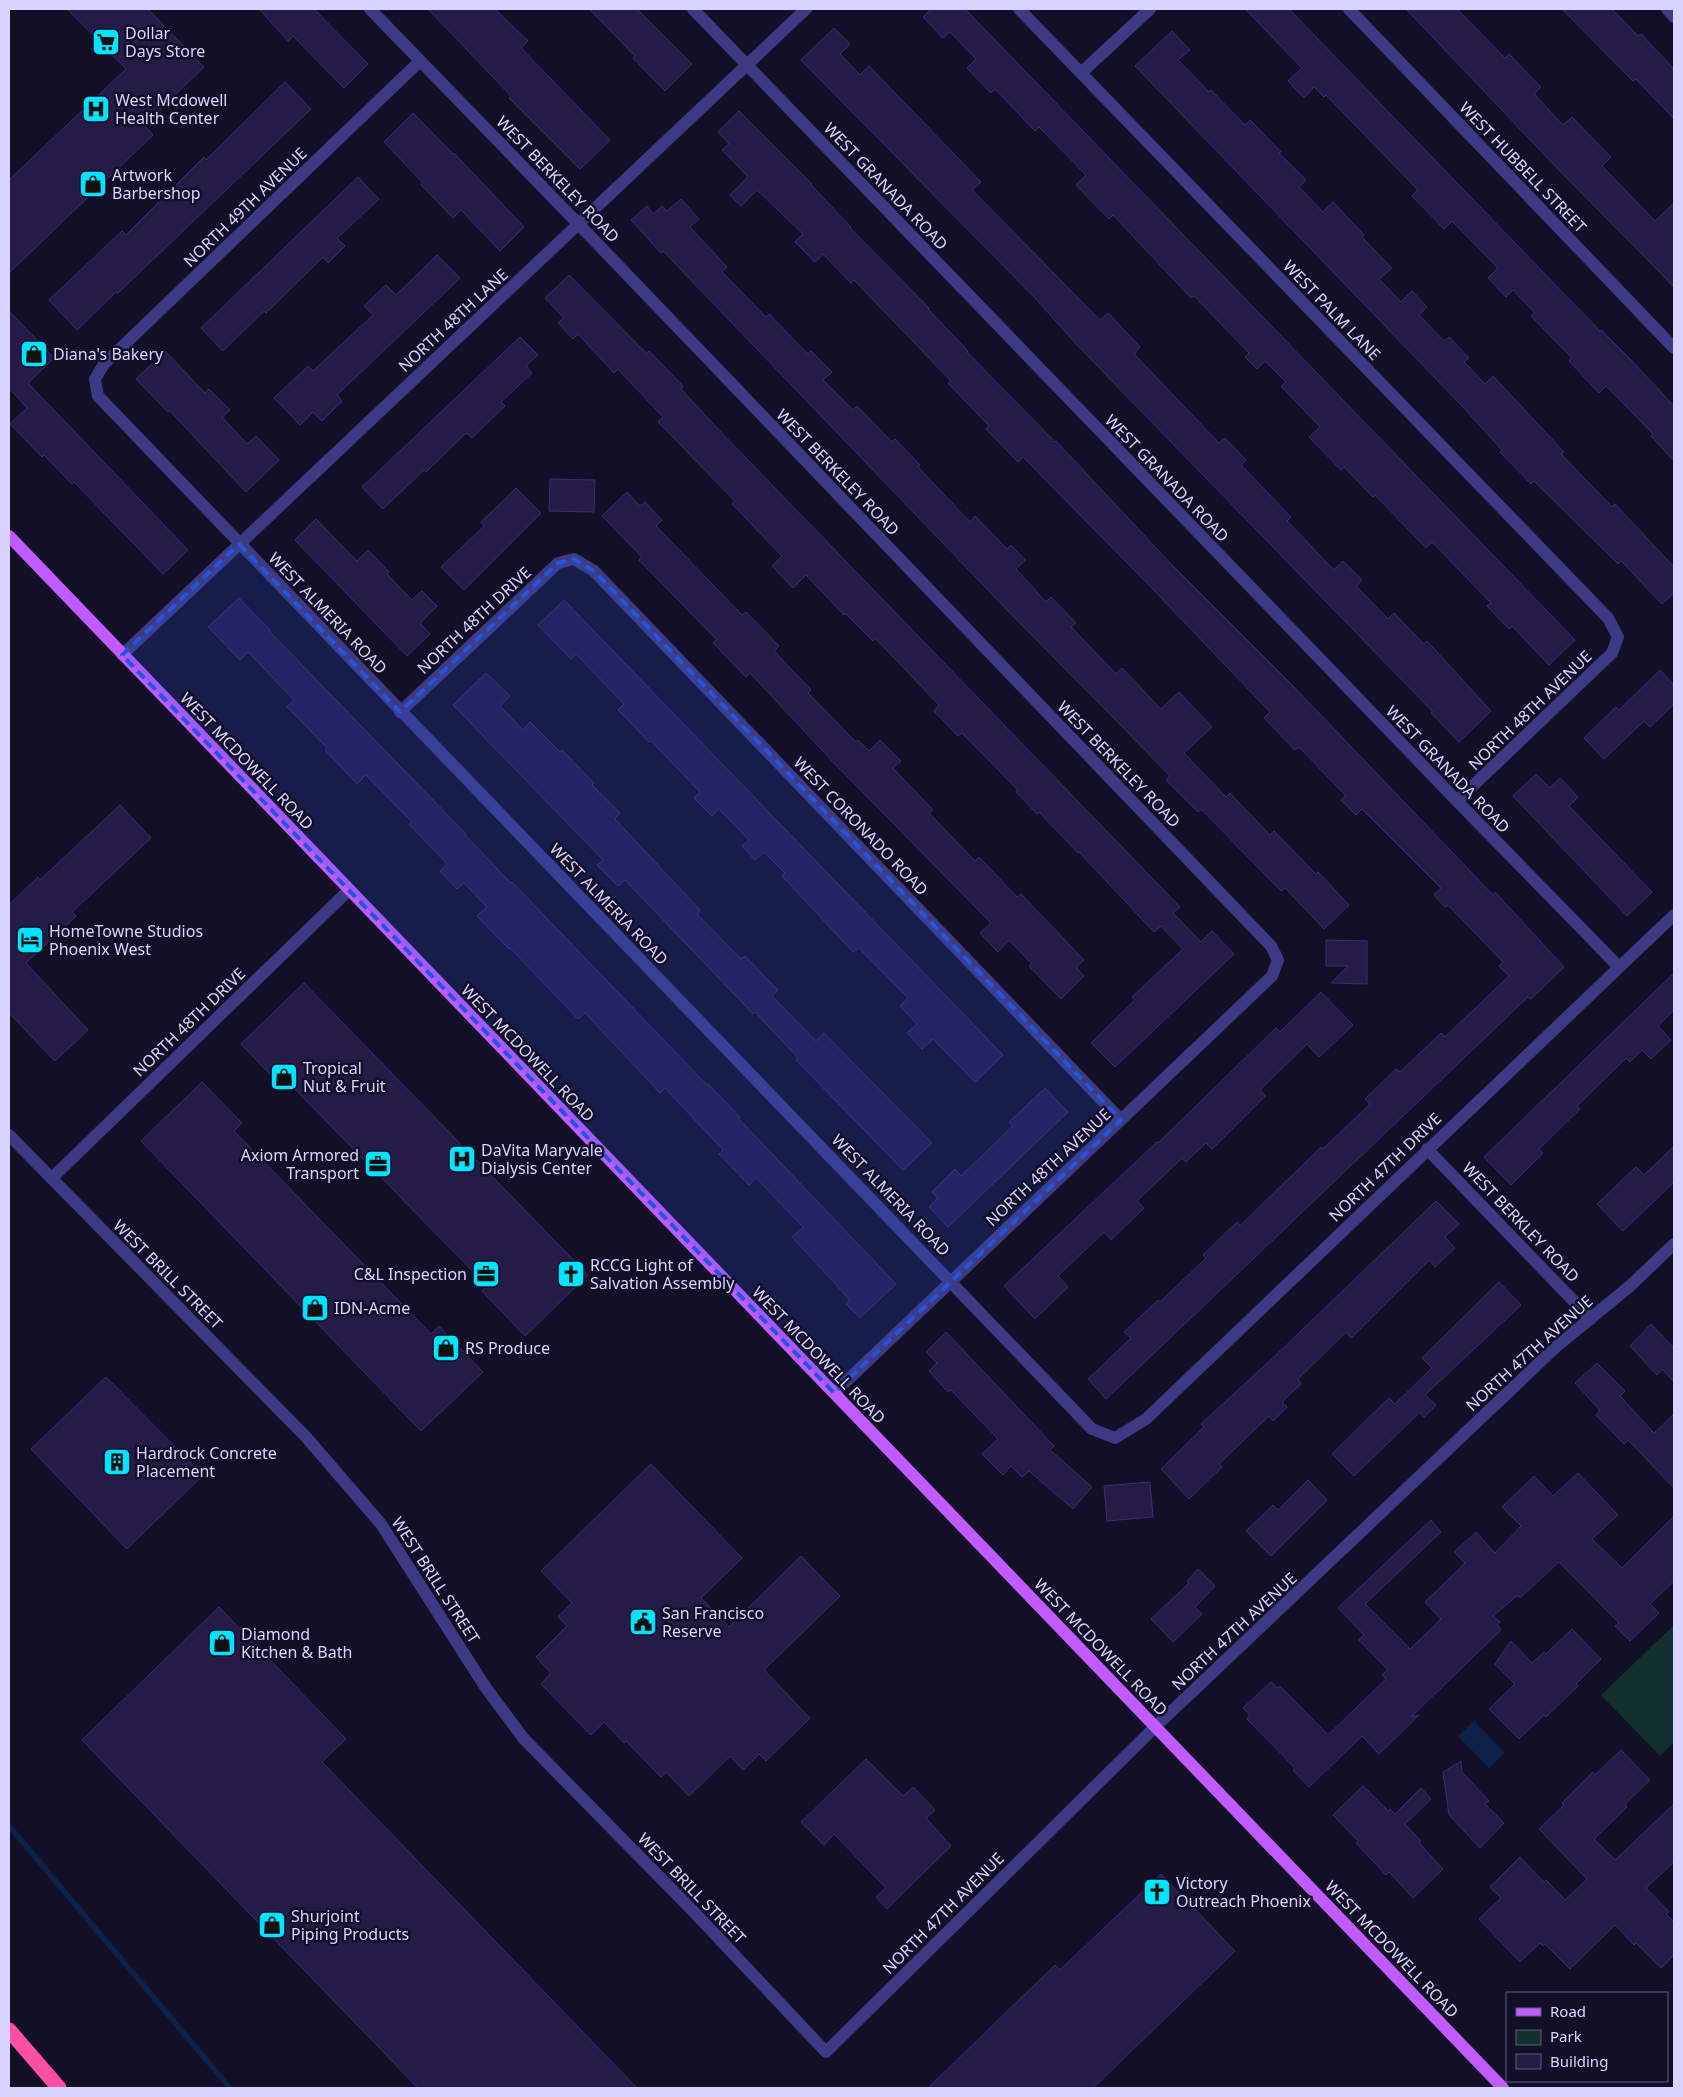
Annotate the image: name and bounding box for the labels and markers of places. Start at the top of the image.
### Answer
place label: Dollar Days Store [125,22,205,62]
supermarket icon: Dollar Days Store [91,27,121,57]
place label: West Mcdowell Health Center [115,89,227,129]
hospital icon: West Mcdowell Health Center [81,94,111,124]
place label: Artwork Barbershop [112,164,201,204]
shop icon: Artwork Barbershop [78,169,108,199]
shop icon: Diana's Bakery [19,339,49,369]
place label: Diana's Bakery [53,343,164,365]
place label: HomeTowne Studios Phoenix West [49,920,203,960]
hotel icon: HomeTowne Studios Phoenix West [15,925,45,955]
place label: Tropical Nut & Fruit [303,1057,386,1097]
shop icon: Tropical Nut & Fruit [269,1062,299,1092]
place label: DaVita Maryvale Dialysis Center [481,1139,603,1179]
place label: Axiom Armored Transport [241,1144,359,1184]
hospital icon: DaVita Maryvale Dialysis Center [447,1144,477,1174]
office icon: Axiom Armored Transport [363,1149,393,1179]
place label: RCCG Light of Salvation Assembly [590,1254,735,1294]
office icon: C&L Inspection [471,1259,501,1289]
church icon: RCCG Light of Salvation Assembly [556,1259,586,1289]
place label: C&L Inspection [354,1263,467,1285]
shop icon: IDN-Acme [300,1293,330,1323]
place label: IDN-Acme [334,1297,410,1319]
shop icon: RS Produce [431,1333,461,1363]
place label: RS Produce [465,1337,550,1359]
place label: Hardrock Concrete Placement [136,1442,277,1482]
building icon: Hardrock Concrete Placement [102,1447,132,1477]
place label: San Francisco Reserve [662,1602,764,1642]
public building icon: San Francisco Reserve [628,1607,658,1637]
place label: Diamond Kitchen & Bath [241,1623,352,1663]
shop icon: Diamond Kitchen & Bath [207,1628,237,1658]
place label: Victory Outreach Phoenix [1176,1872,1311,1912]
church icon: Victory Outreach Phoenix [1142,1877,1172,1907]
place label: Shurjoint Piping Products [291,1905,409,1945]
shop icon: Shurjoint Piping Products [257,1910,287,1940]

